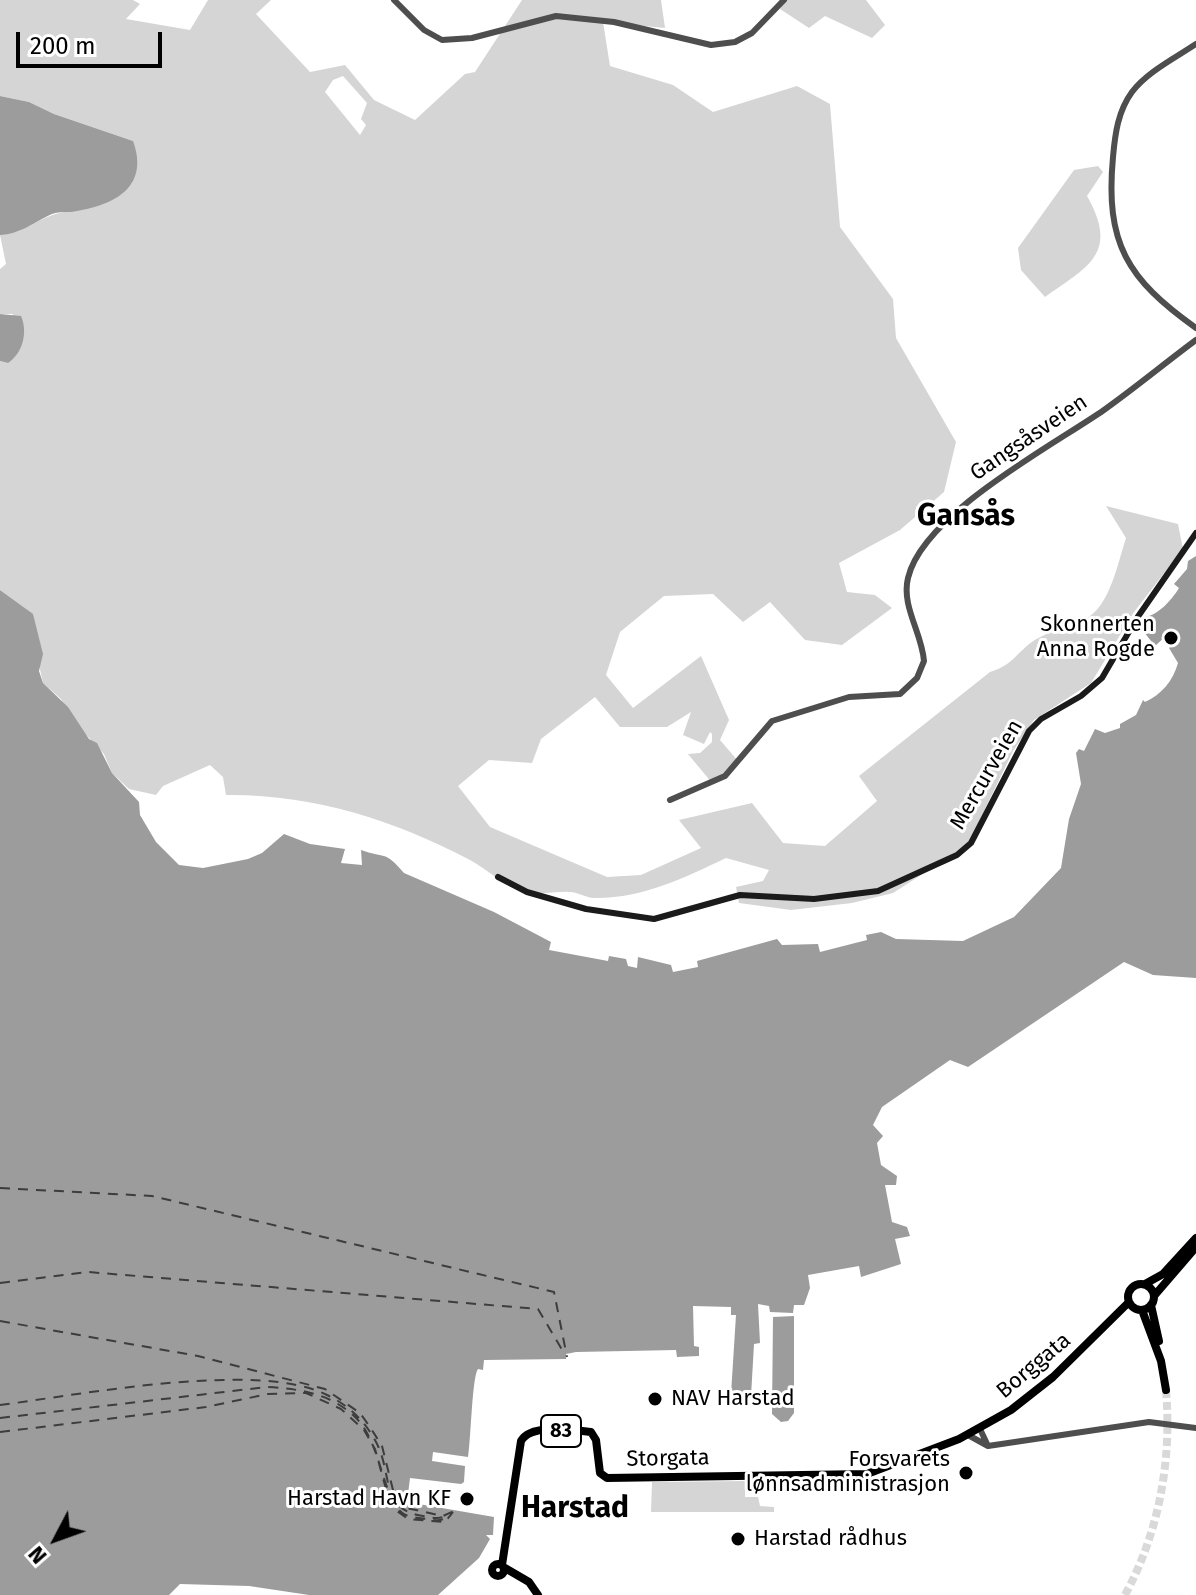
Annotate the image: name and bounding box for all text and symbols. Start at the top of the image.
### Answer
scale bar [20,16,166,66]
text: 200 m [30,32,96,60]
street label: Gangsåsveien [965,389,1093,487]
district label: Gansås [917,499,1015,535]
place label: Skonnerten Anna Rogde [1037,612,1155,664]
marker: Skonnerten Anna Rogde [1162,629,1180,647]
street label: Mercurveien [945,715,1029,835]
street label: Borggata [992,1327,1076,1405]
place label: NAV Harstad [671,1386,795,1412]
marker: NAV Harstad [646,1390,664,1408]
road number: 83 [541,1415,581,1447]
street label: Storgata [626,1445,710,1473]
place label: Forsvarets lønnsadministrasjon [746,1447,950,1498]
marker: Forsvarets lønnsadministrasjon [957,1464,975,1482]
place label: Harstad Havn KF [287,1486,451,1512]
marker: Harstad Havn KF [458,1490,476,1508]
district label: Harstad [521,1491,629,1527]
north arrow [16,1499,96,1579]
place label: Harstad rådhus [754,1526,907,1552]
marker: Harstad rådhus [729,1530,747,1548]
text: N [23,1541,52,1569]

